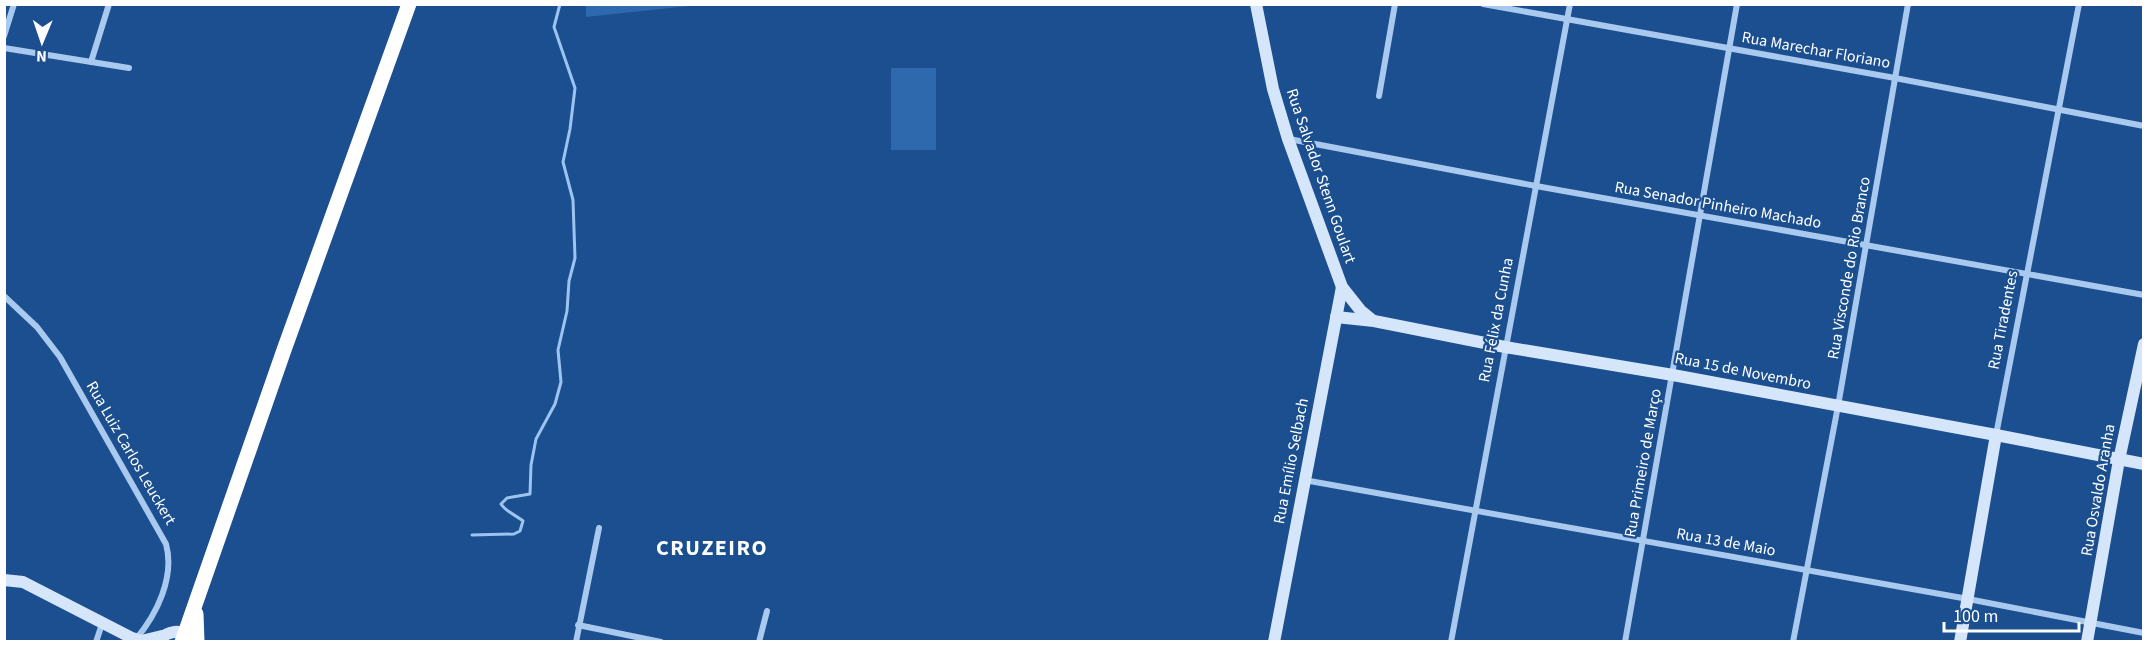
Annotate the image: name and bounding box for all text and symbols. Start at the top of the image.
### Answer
north arrow [12,12,72,72]
street label: Rua Marechar Floriano [1740,26,1892,74]
text: N [36,45,47,67]
street label: Rua Salvador Stenn Goulart [1281,86,1361,267]
street label: Rua Visconde do Rio Branco [1822,175,1876,361]
street label: Rua Senador Pinheiro Machado [1613,176,1823,234]
street label: Rua Félix da Cunha [1473,256,1519,384]
street label: Rua Tiradentes [1983,268,2023,371]
street label: Rua 15 de Novembro [1673,347,1813,395]
street label: Rua Luiz Carlos Leuckert [81,377,182,529]
street label: Rua Primeiro de Março [1619,387,1667,539]
street label: Rua Emílio Selbach [1268,396,1314,526]
street label: Rua Osvaldo Aranha [2076,422,2120,558]
street label: Rua 13 de Maio [1675,522,1777,562]
district label: CRUZEIRO [656,532,768,564]
scale bar [1944,595,2079,633]
text: 100 m [1953,604,1998,629]

